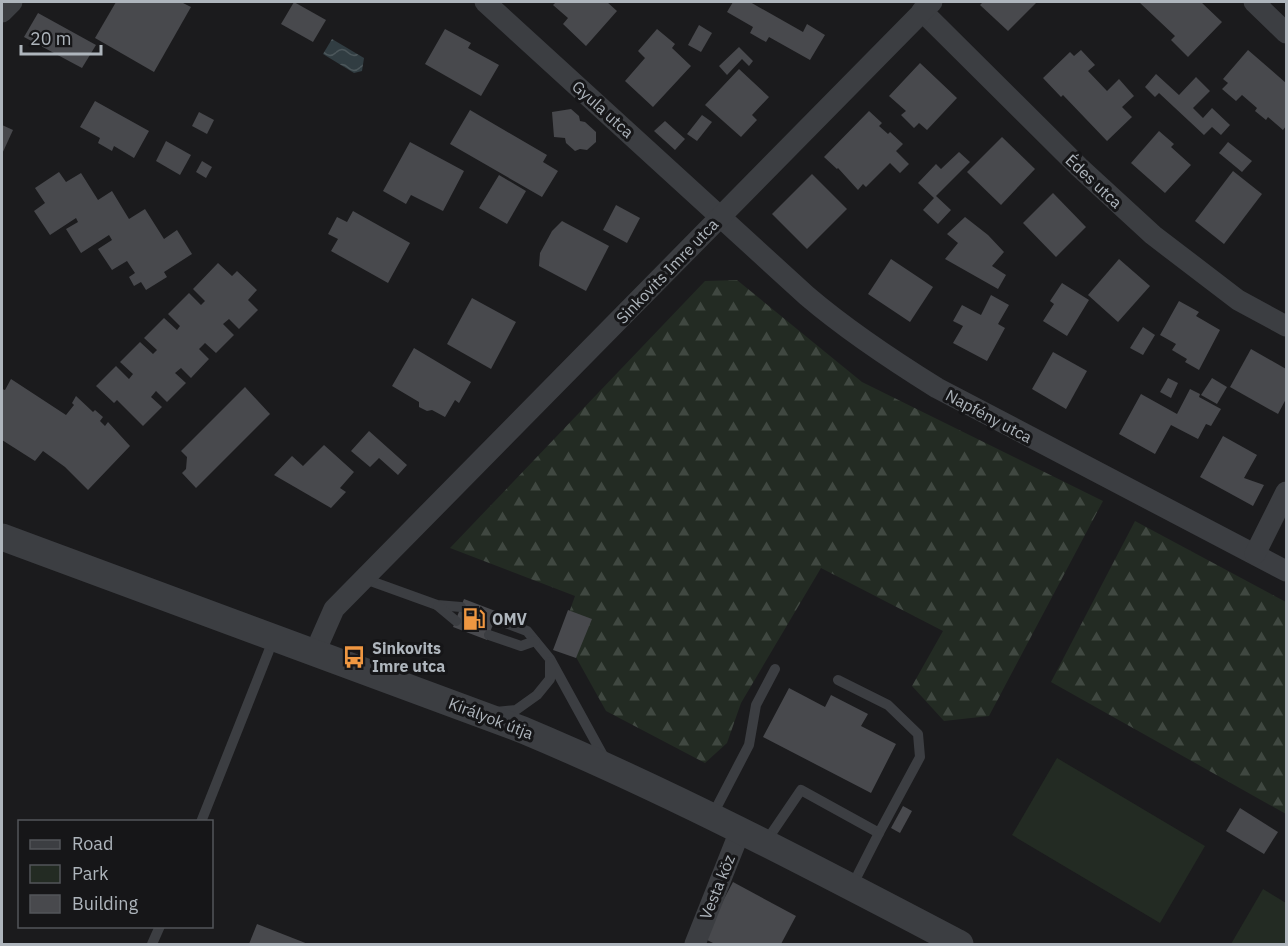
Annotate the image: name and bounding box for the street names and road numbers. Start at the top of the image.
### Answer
street label: Gyula utca [568,76,638,142]
street label: Édes utca [1062,149,1127,213]
street label: Sinkovits Imre utca [612,214,723,328]
street label: Napfény utca [942,385,1036,447]
street label: Királyok útja [446,693,537,743]
street label: Vesta köz [695,852,739,922]

